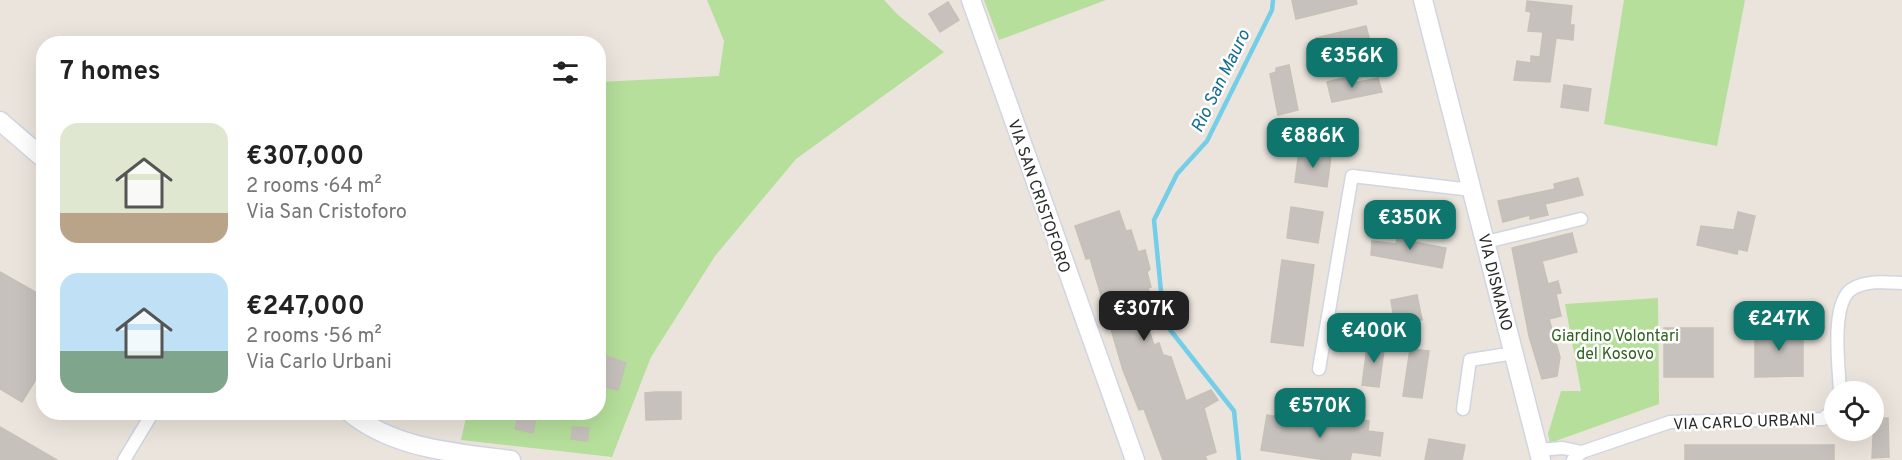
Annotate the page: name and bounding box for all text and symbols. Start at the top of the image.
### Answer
water label: Rio San Mauro [1187,26,1256,137]
pin: €356K [1310,38,1394,89]
text: €356K [1320,44,1384,70]
text: 7 homes [60,56,160,89]
icon: filters [549,56,582,89]
street label: VIA SAN CRISTOFORO [1002,117,1074,276]
pin: €886K [1271,118,1355,169]
text: €886K [1281,124,1345,150]
text: €307,000 [246,141,364,174]
icon: home [108,147,180,219]
text: 2 rooms · 64 m² [246,174,382,200]
text: Via San Cristoforo [246,200,407,226]
pin: €350K [1368,200,1452,251]
text: €350K [1378,206,1442,232]
street label: VIA DISMANO [1472,232,1516,333]
text: €247,000 [246,291,365,324]
pin: €307K [1102,291,1186,342]
icon: home [108,297,180,369]
text: €307K [1113,297,1175,323]
pin: €247K [1737,301,1821,352]
text: €247K [1748,307,1810,333]
pin: €400K [1332,313,1416,364]
text: €400K [1341,319,1407,345]
text: 2 rooms · 56 m² [246,324,382,350]
park label: Giardino Volontari del Kosovo [1551,327,1679,365]
text: Via Carlo Urbani [246,350,392,376]
map controls [1824,381,1884,441]
button: locate [1824,381,1884,441]
pin: €570K [1278,388,1362,439]
text: €570K [1289,394,1352,420]
street label: VIA CARLO URBANI [1673,411,1815,435]

